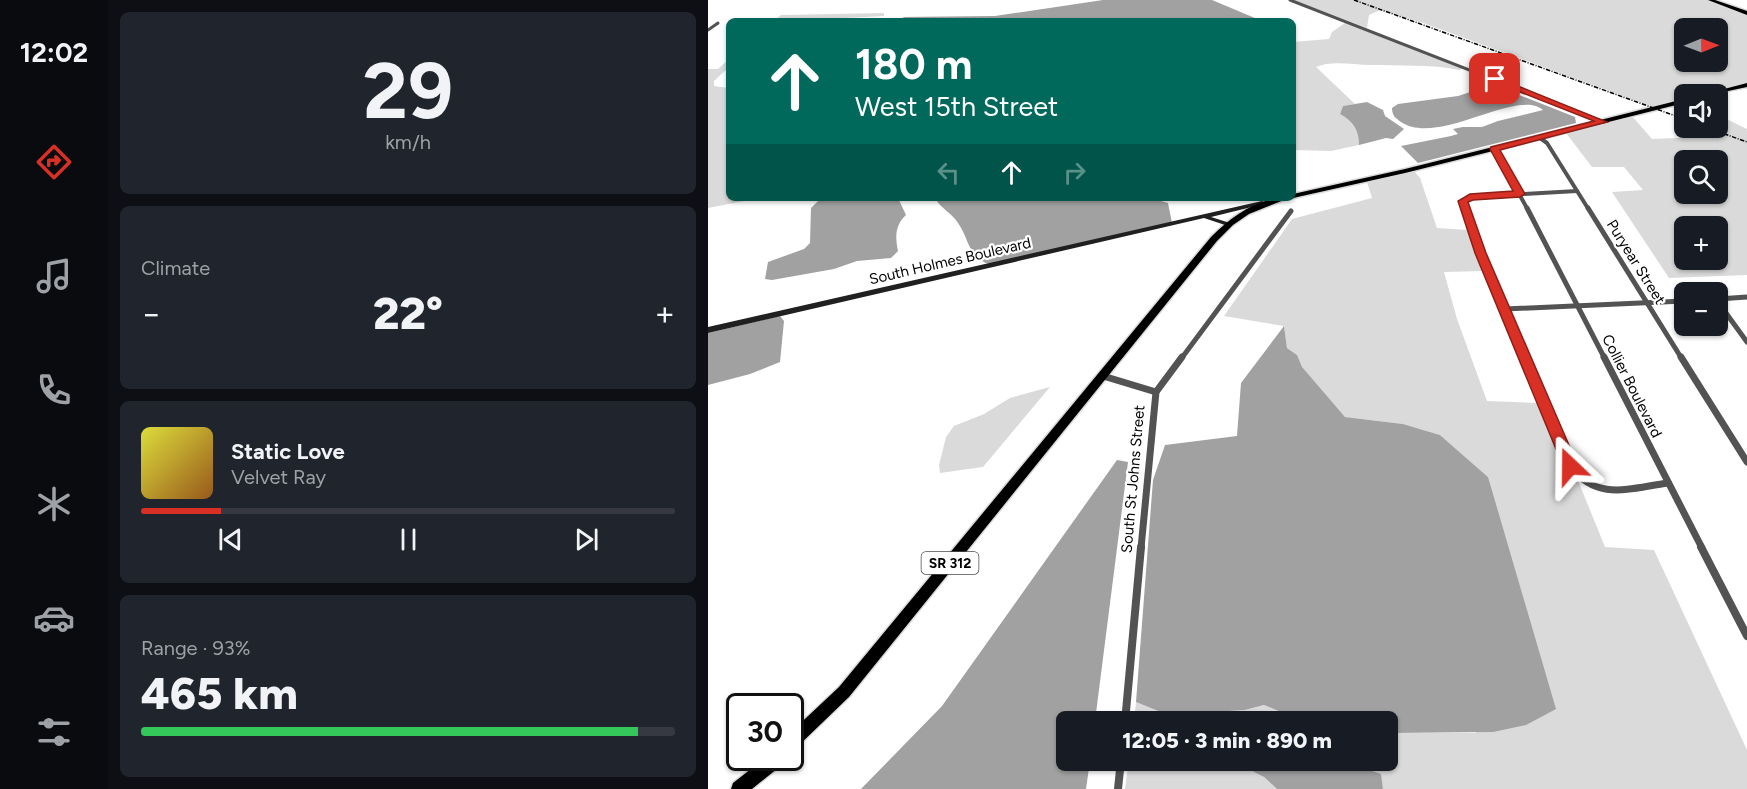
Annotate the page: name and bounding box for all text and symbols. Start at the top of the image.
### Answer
north arrow [1674,18,1728,72]
map controls [1674,18,1728,336]
text: 12:02 [20,36,88,69]
text: 180 m [855,39,972,90]
icon: ahead [756,42,834,120]
text: 29 [363,44,453,138]
pin [1469,53,1520,104]
icon: arrive [1478,62,1511,95]
button: sound [1674,84,1728,138]
text: West 15th Street [855,90,1058,123]
text: km/h [385,130,431,154]
icon: directions [33,141,75,183]
button: search [1674,150,1728,204]
icon: left [932,156,965,189]
icon: ahead [995,156,1028,189]
icon: right [1058,156,1091,189]
street label: Puryear Street [1603,216,1669,308]
button: + [1674,216,1728,270]
street label: South Holmes Boulevard [867,234,1033,288]
icon: music [33,255,75,297]
text: Climate [141,256,210,280]
button: − [1674,282,1728,336]
text: 22° [373,286,443,340]
text: − [141,294,162,333]
text: + [654,294,675,333]
street label: Collier Boulevard [1598,331,1666,441]
icon: phone [33,369,75,411]
street label: South St Johns Street [1118,404,1148,554]
position arrow [1538,434,1602,498]
text: Static Love [231,438,345,465]
text: Velvet Ray [231,465,326,489]
icon: climate [33,483,75,525]
icon: previous [214,523,247,556]
icon: pause [392,523,425,556]
icon: next [570,523,603,556]
road number: SR 312 [922,552,978,574]
icon: car [33,597,75,639]
text: Range · 93% [141,636,250,660]
text: 465 km [141,666,298,720]
speed limit sign: 30 [726,693,804,771]
icon: filters [33,711,75,753]
text: 12:05 · 3 min · 890 m [1122,727,1332,754]

